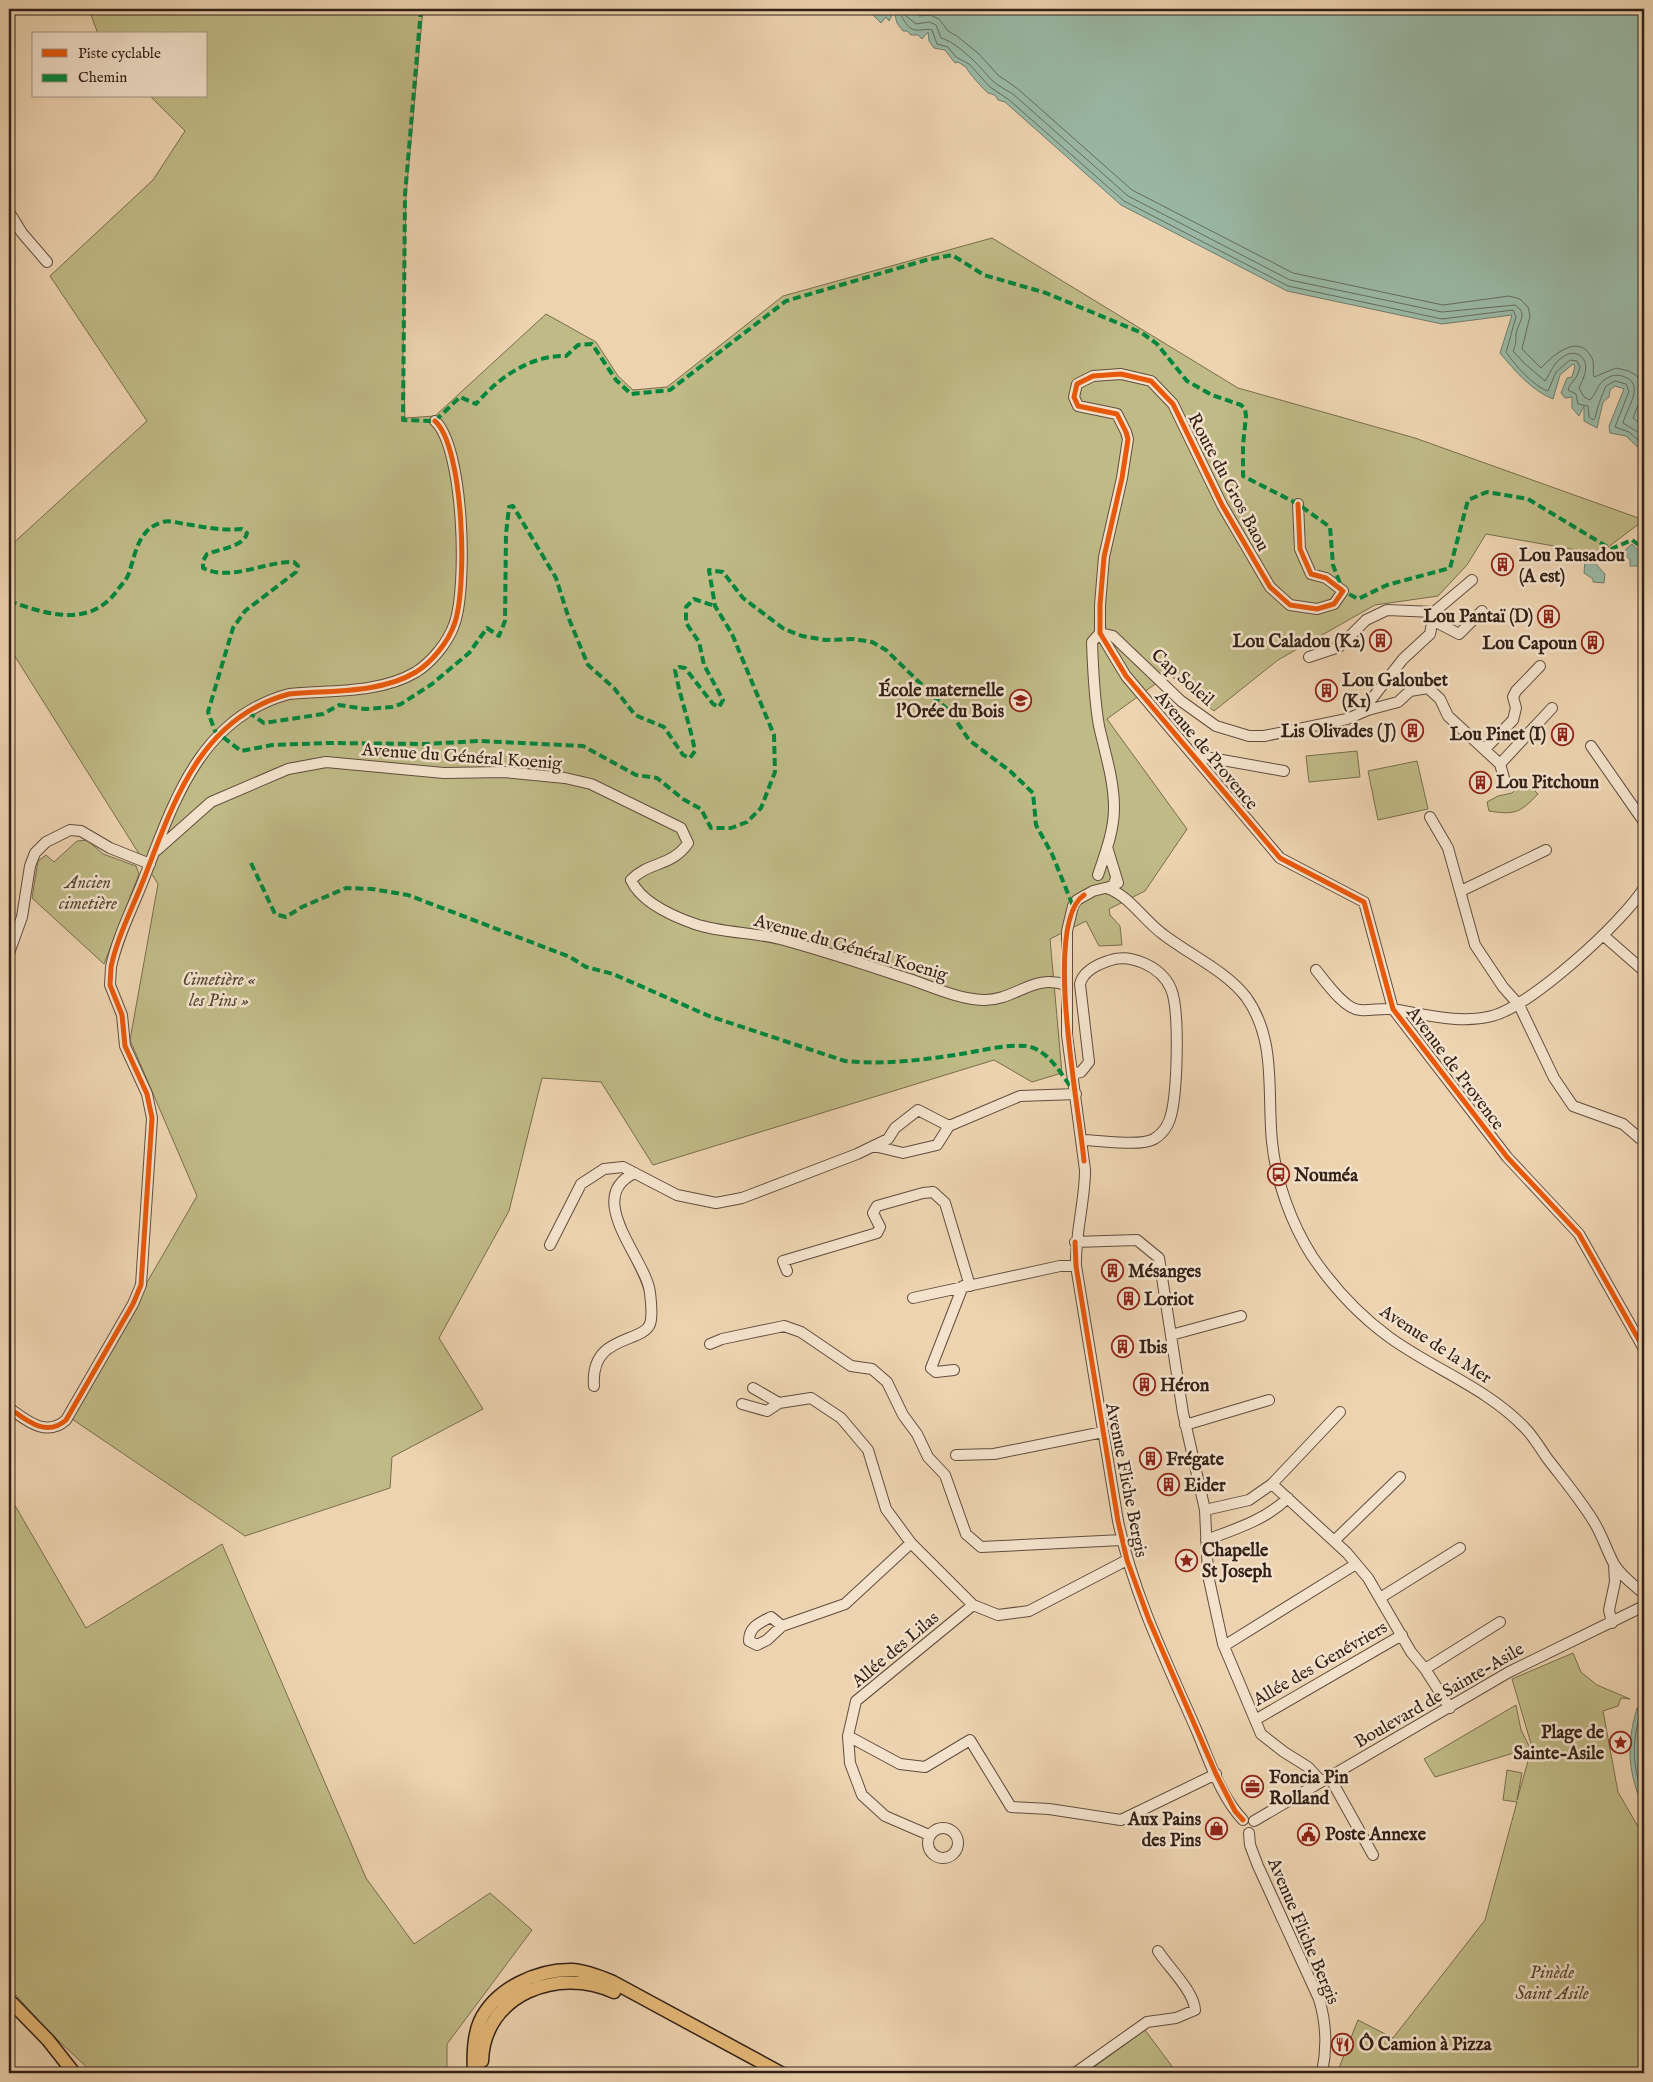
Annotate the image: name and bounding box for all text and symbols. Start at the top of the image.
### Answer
legend [32,32,208,98]
text: Piste cyclable [78,44,161,63]
text: Chemin [78,68,127,87]
street label: Route du Gros Baou [1182,410,1274,556]
place label: Lou Pausadou (A est) [1519,545,1626,589]
building icon: Lou Pausadou (A est) [1491,553,1515,577]
building icon: Lou Pantaï (D) [1537,604,1561,628]
place label: Lou Pantaï (D) [1423,606,1533,629]
building icon: Lou Caladou (K2) [1369,629,1393,653]
place label: Lou Caladou (K2) [1233,631,1365,654]
building icon: Lou Capoun [1581,631,1605,655]
place label: Lou Capoun [1482,633,1577,656]
street label: Cap Soleil [1146,645,1218,712]
place label: Lou Galoubet (K1) [1342,670,1449,714]
place label: École maternelle l'Orée du Bois [879,678,1005,724]
building icon: Lou Galoubet (K1) [1314,678,1338,702]
street label: Avenue de Provence [1149,686,1263,815]
school or university icon: École maternelle l'Orée du Bois [1008,688,1032,712]
building icon: Lis Olivades (J) [1400,719,1424,743]
place label: Lis Olivades (J) [1281,721,1396,744]
building icon: Lou Pinet (I) [1550,722,1574,746]
place label: Lou Pinet (I) [1450,724,1546,747]
street label: Avenue du Général Koenig [360,739,563,776]
building icon: Lou Pitchoun [1468,770,1492,794]
place label: Lou Pitchoun [1496,772,1599,795]
park label: Ancien cimetière [59,872,117,916]
street label: Avenue du Général Koenig [750,909,950,987]
park label: Cimetière « les Pins » [182,969,256,1013]
street label: Avenue de Provence [1400,1002,1509,1135]
bus stop icon: Nouméa [1266,1163,1290,1187]
place label: Nouméa [1293,1165,1359,1188]
building icon: Mésanges [1100,1259,1124,1283]
place label: Mésanges [1128,1261,1202,1284]
building icon: Loriot [1116,1287,1140,1311]
place label: Loriot [1144,1289,1195,1312]
street label: Avenue de la Mer [1374,1300,1496,1390]
building icon: Ibis [1111,1335,1135,1359]
place label: Ibis [1139,1337,1168,1360]
building icon: Héron [1132,1373,1156,1397]
place label: Héron [1160,1375,1210,1398]
street label: Avenue Fliche Bergis [1099,1400,1152,1560]
building icon: Frégate [1138,1447,1162,1471]
place label: Frégate [1166,1449,1225,1472]
building icon: Eider [1156,1473,1180,1497]
place label: Eider [1184,1475,1226,1498]
place label: Chapelle St Joseph [1202,1540,1272,1584]
place icon: Chapelle St Joseph [1174,1548,1198,1572]
street label: Allée des Lilas [847,1607,944,1694]
street label: Allée des Genévriers [1249,1616,1392,1713]
street label: Boulevard de Sainte-Asile [1351,1638,1529,1754]
place label: Plage de Sainte-Asile [1513,1722,1605,1766]
place icon: Plage de Sainte-Asile [1608,1730,1632,1754]
place label: Foncia Pin Rolland [1269,1767,1349,1811]
office icon: Foncia Pin Rolland [1241,1775,1265,1799]
place label: Aux Pains des Pins [1127,1809,1202,1853]
shop icon: Aux Pains des Pins [1205,1817,1229,1841]
public building icon: Poste Annexe [1297,1822,1321,1846]
place label: Poste Annexe [1325,1824,1427,1847]
street label: Avenue Fliche Bergis [1261,1854,1344,2008]
park label: Pinède Saint Asile [1515,1962,1589,2006]
restaurant icon: Ô Camion à Pizza [1331,2032,1355,2056]
place label: Ô Camion à Pizza [1359,2032,1493,2057]

